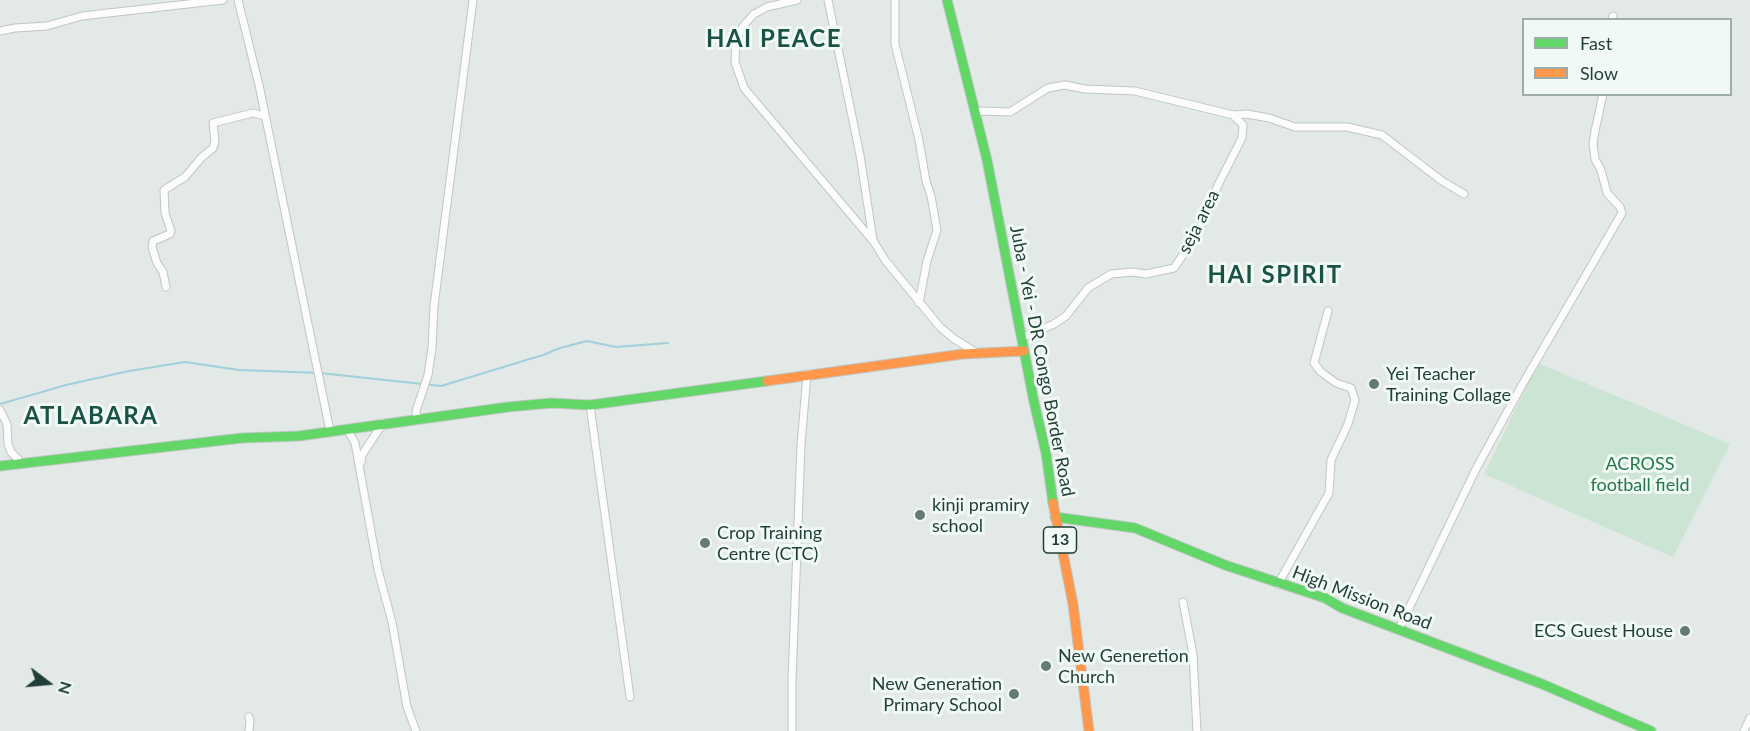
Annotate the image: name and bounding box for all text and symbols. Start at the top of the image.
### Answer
legend [1522,18,1732,96]
district label: HAI PEACE [706,25,842,53]
text: Fast [1580,32,1612,54]
text: Slow [1580,62,1618,84]
street label: seja area [1174,186,1224,258]
street label: Juba - Yei - DR Congo Border Road [1005,224,1079,498]
district label: HAI SPIRIT [1207,261,1343,289]
place label: Yei Teacher Training Collage [1386,363,1511,406]
marker: Yei Teacher Training Collage [1367,377,1381,391]
district label: ATLABARA [24,402,158,430]
park label: ACROSS football field [1591,453,1689,496]
place label: kinji pramiry school [932,494,1029,536]
marker: kinji pramiry school [913,508,927,522]
place label: Crop Training Centre (CTC) [717,522,822,564]
road number: 13 [1044,527,1076,553]
marker: Crop Training Centre (CTC) [698,536,712,550]
street label: High Mission Road [1289,561,1435,635]
place label: ECS Guest House [1534,620,1673,642]
marker: ECS Guest House [1678,624,1692,638]
place label: New Generetion Church [1058,645,1189,688]
north arrow [18,653,78,713]
marker: New Generetion Church [1039,659,1053,673]
place label: New Generation Primary School [872,673,1002,716]
text: N [55,680,77,697]
marker: New Generation Primary School [1007,687,1021,701]

